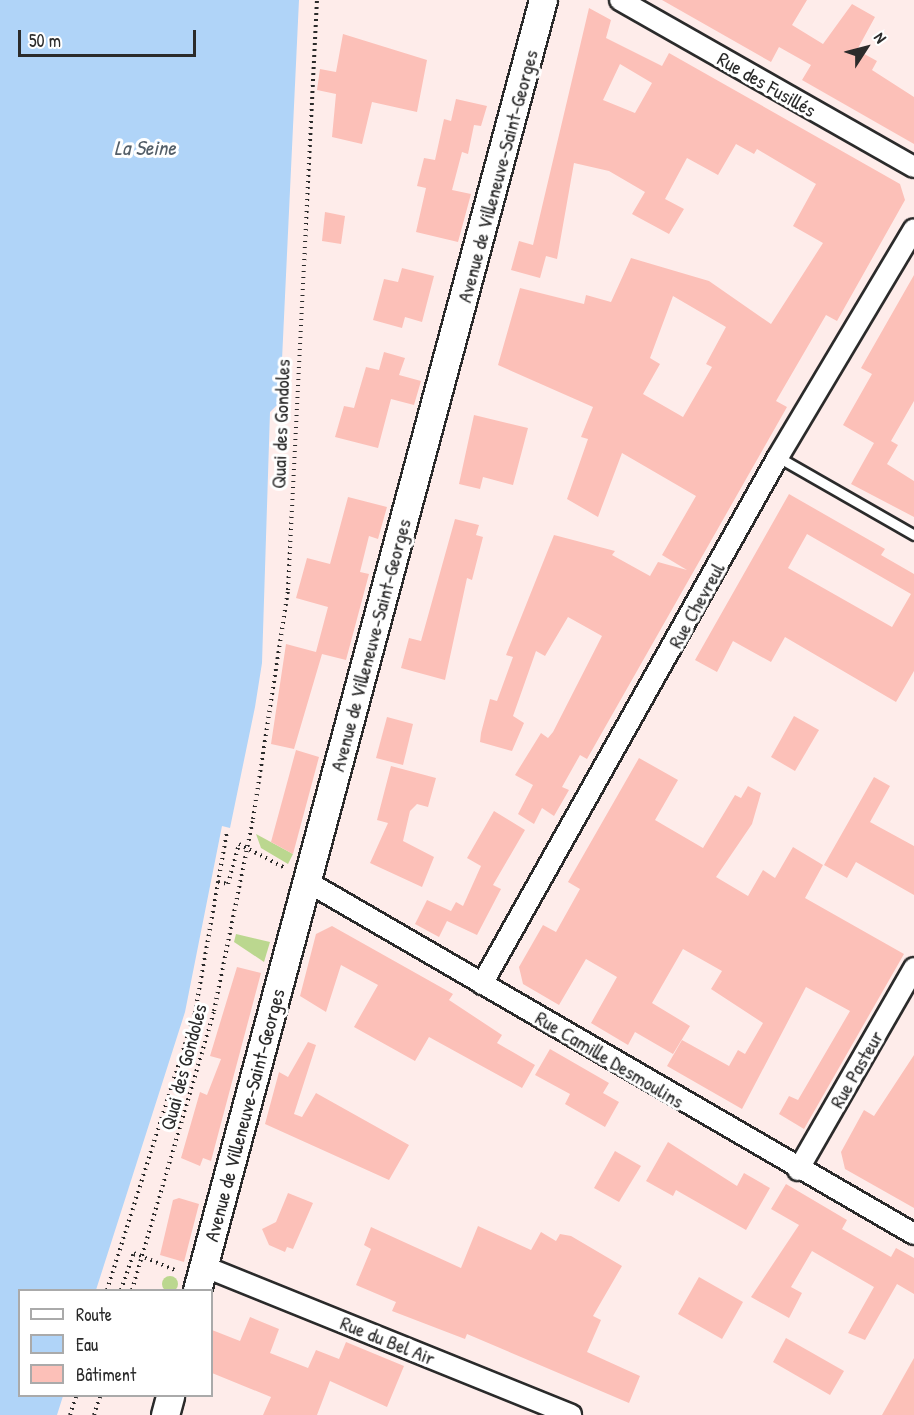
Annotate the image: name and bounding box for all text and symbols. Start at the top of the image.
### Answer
scale bar [21,18,200,56]
north arrow [836,18,896,78]
text: 50 m [29,28,61,53]
text: N [869,28,892,47]
street label: Rue des Fusillés [714,46,820,122]
street label: Avenue de Villeneuve-Saint-Georges [452,47,542,305]
water label: La Seine [114,135,176,161]
street label: Quai des Gondoles [266,359,294,489]
street label: Avenue de Villeneuve-Saint-Georges [325,516,415,774]
street label: Rue Chevreul [663,558,729,652]
street label: Avenue de Villeneuve-Saint-Georges [199,986,289,1244]
street label: Quai des Gondoles [155,1001,211,1133]
street label: Rue Camille Desmoulins [531,1005,689,1113]
street label: Rue Pasteur [824,1026,888,1112]
legend [18,1289,213,1397]
text: Route [76,1302,112,1327]
street label: Rue du Bel Air [337,1310,439,1370]
text: Eau [76,1332,98,1357]
text: Bâtiment [76,1362,136,1387]

